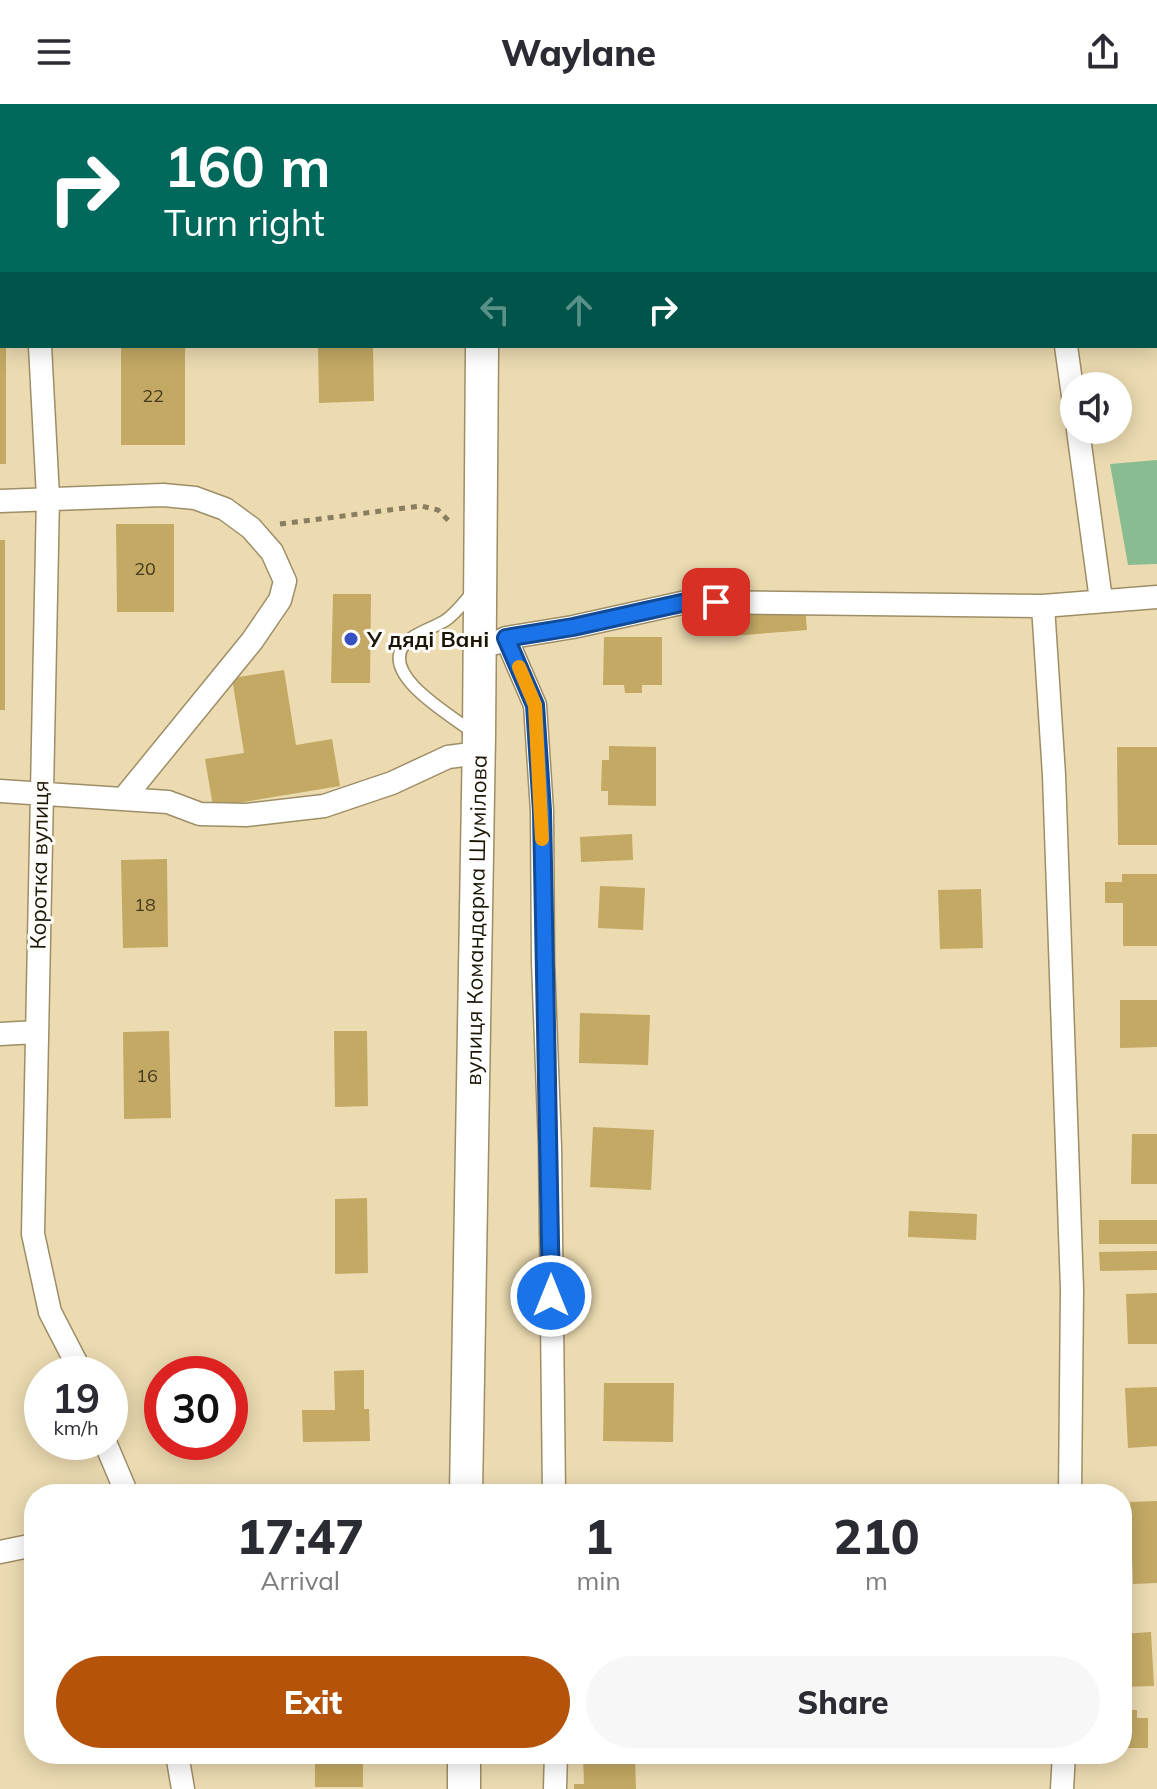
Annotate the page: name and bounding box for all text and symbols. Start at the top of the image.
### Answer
icon: menu [32,30,76,74]
text: Waylane [501,30,656,75]
icon: share [1081,30,1125,74]
text: 160 m [164,131,331,201]
icon: right [32,136,136,240]
text: Turn right [164,200,325,245]
icon: left [473,288,517,332]
icon: ahead [557,288,601,332]
icon: right [641,288,685,332]
map controls [1060,372,1132,444]
button: sound [1060,372,1132,444]
house number: 22 [142,384,164,407]
house number: 20 [134,557,156,580]
pin [682,568,750,636]
icon: arrive [694,580,738,624]
place label: У дяді Вані [366,625,489,653]
marker: У дяді Вані [342,630,360,648]
street label: вулиця Командарма Шумілова [459,754,493,1086]
street label: Коротка вулиця [24,780,54,950]
house number: 18 [134,893,156,916]
house number: 16 [136,1064,158,1087]
position arrow [509,1254,593,1338]
speed limit sign: 30 [144,1356,248,1460]
text: 19 [52,1373,100,1423]
text: km/h [53,1415,99,1440]
text: 17:47 [236,1506,364,1566]
text: 1 [584,1506,613,1566]
text: 210 [833,1506,920,1566]
text: Arrival [260,1564,340,1597]
text: min [577,1564,621,1597]
text: m [865,1564,888,1597]
button: Exit [56,1656,570,1748]
button: Share [586,1656,1100,1748]

